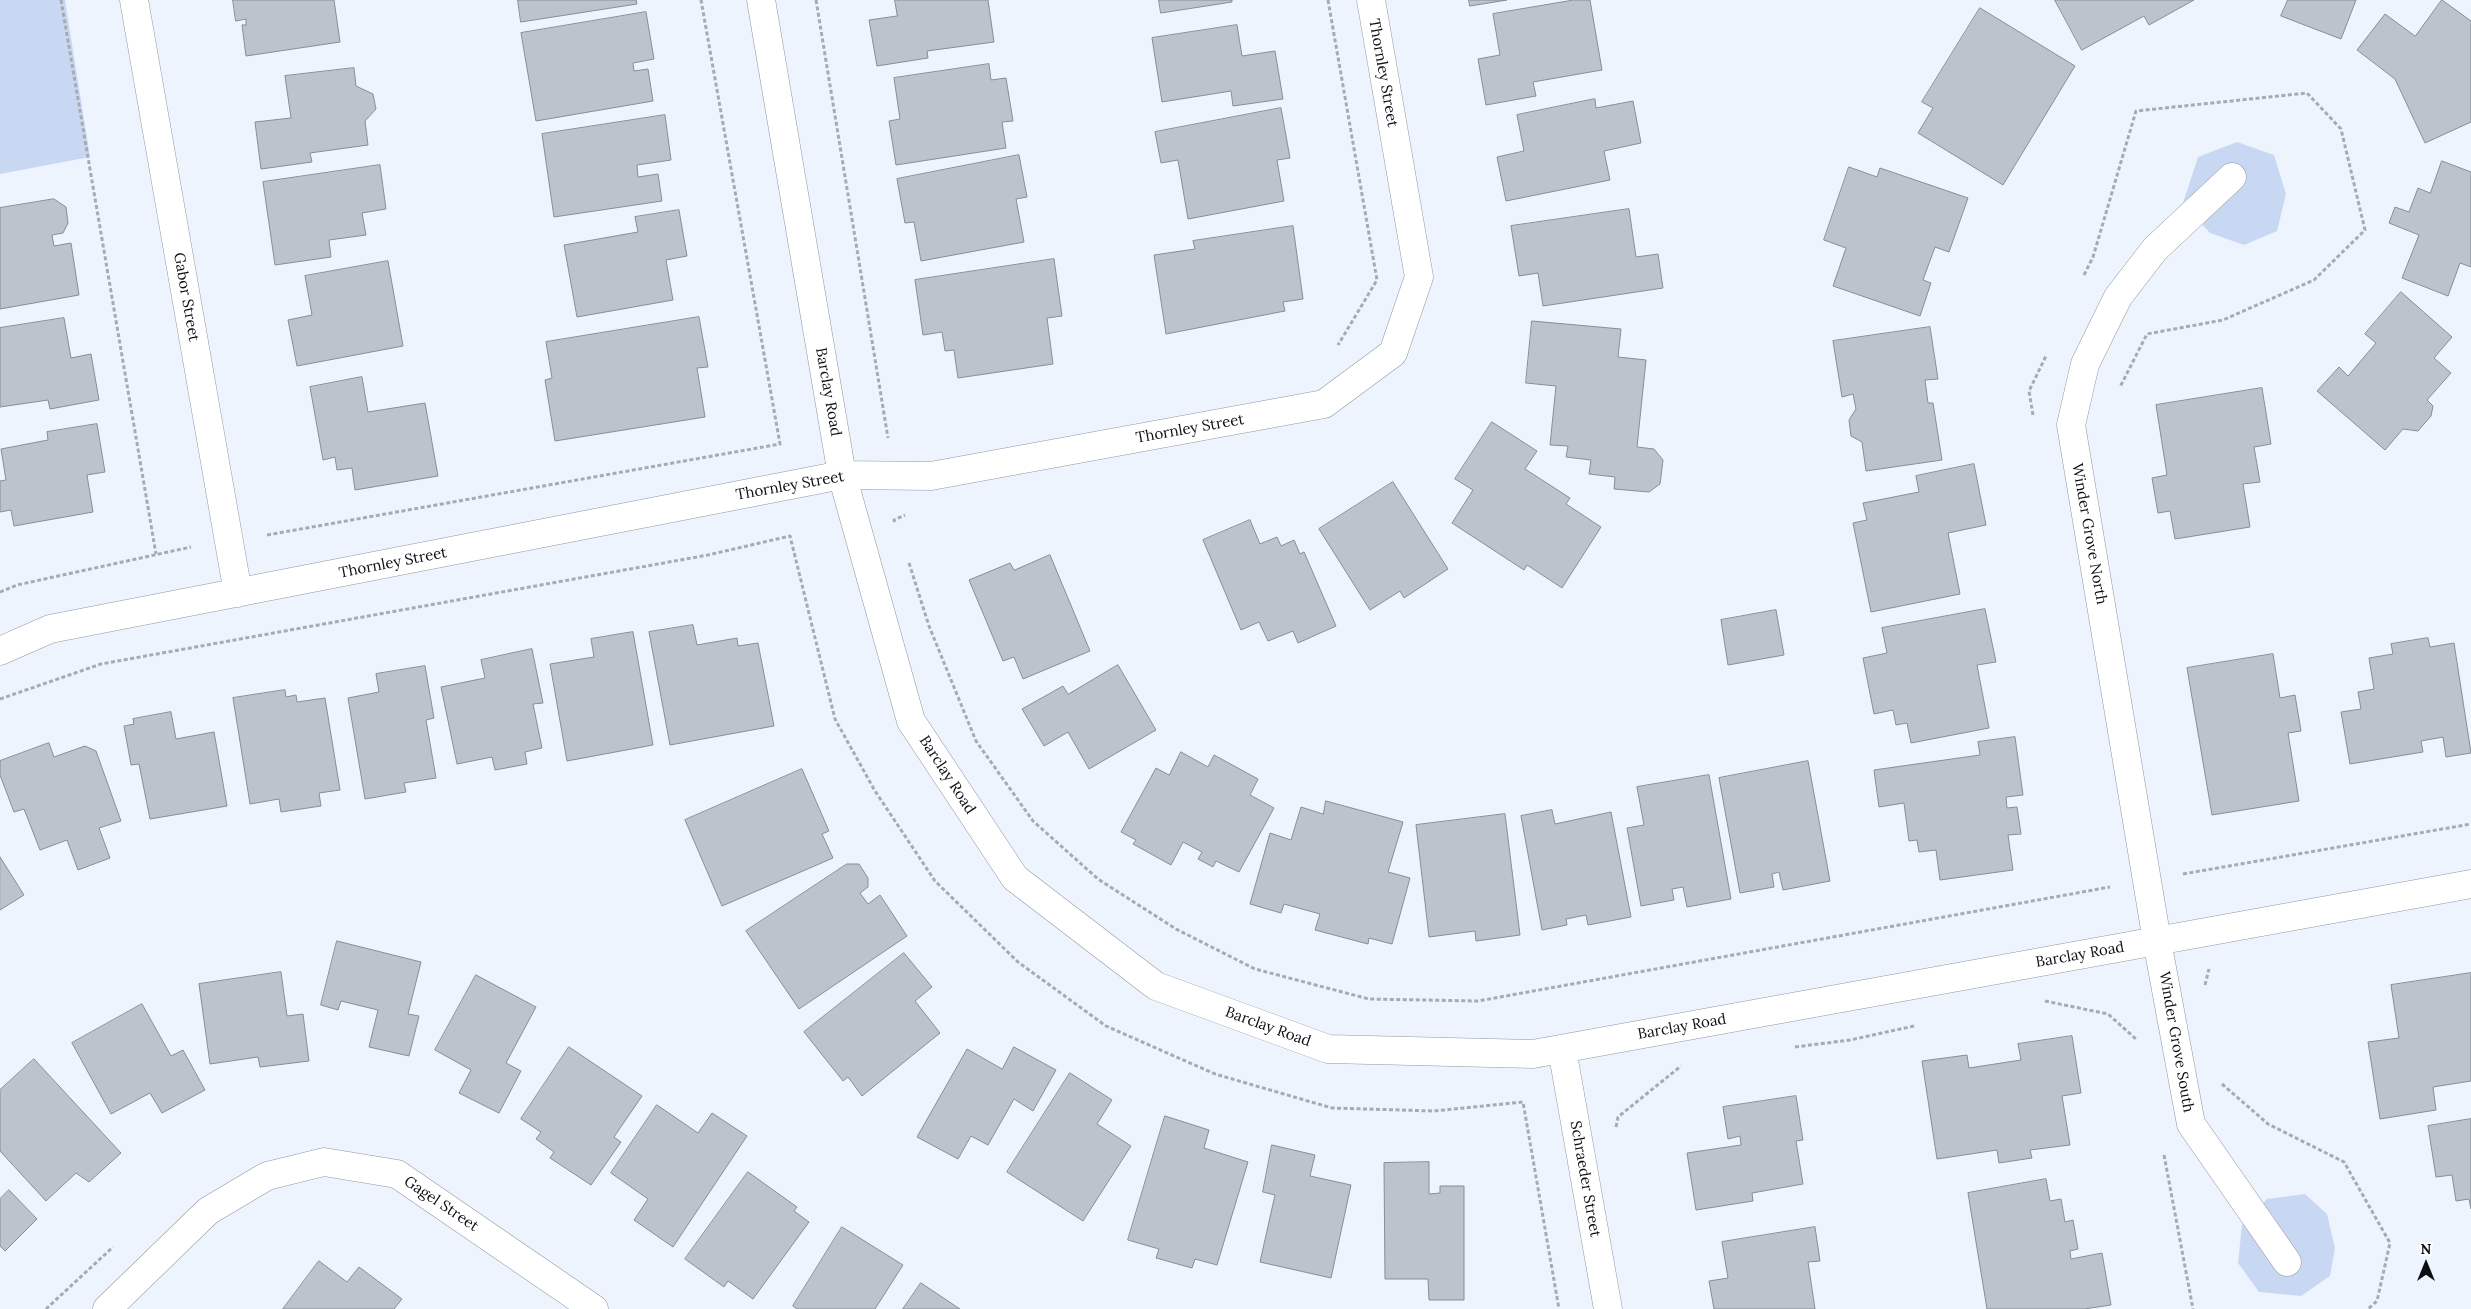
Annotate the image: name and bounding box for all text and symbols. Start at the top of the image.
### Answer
street label: Thornley Street [1365,18,1401,128]
street label: Gabor Street [169,251,203,343]
street label: Barclay Road [811,346,845,438]
street label: Thornley Street [1135,411,1245,447]
street label: Winder Grove North [2068,462,2110,606]
street label: Thornley Street [735,468,845,504]
street label: Thornley Street [338,544,448,582]
street label: Barclay Road [915,732,979,818]
street label: Barclay Road [2034,938,2126,972]
street label: Winder Grove South [2155,970,2197,1114]
street label: Barclay Road [1223,1003,1313,1051]
street label: Barclay Road [1636,1010,1728,1044]
street label: Schraeder Street [1566,1119,1604,1239]
street label: Gagel Street [400,1172,482,1236]
north arrow [2401,1239,2451,1289]
text: N [2421,1240,2431,1258]

